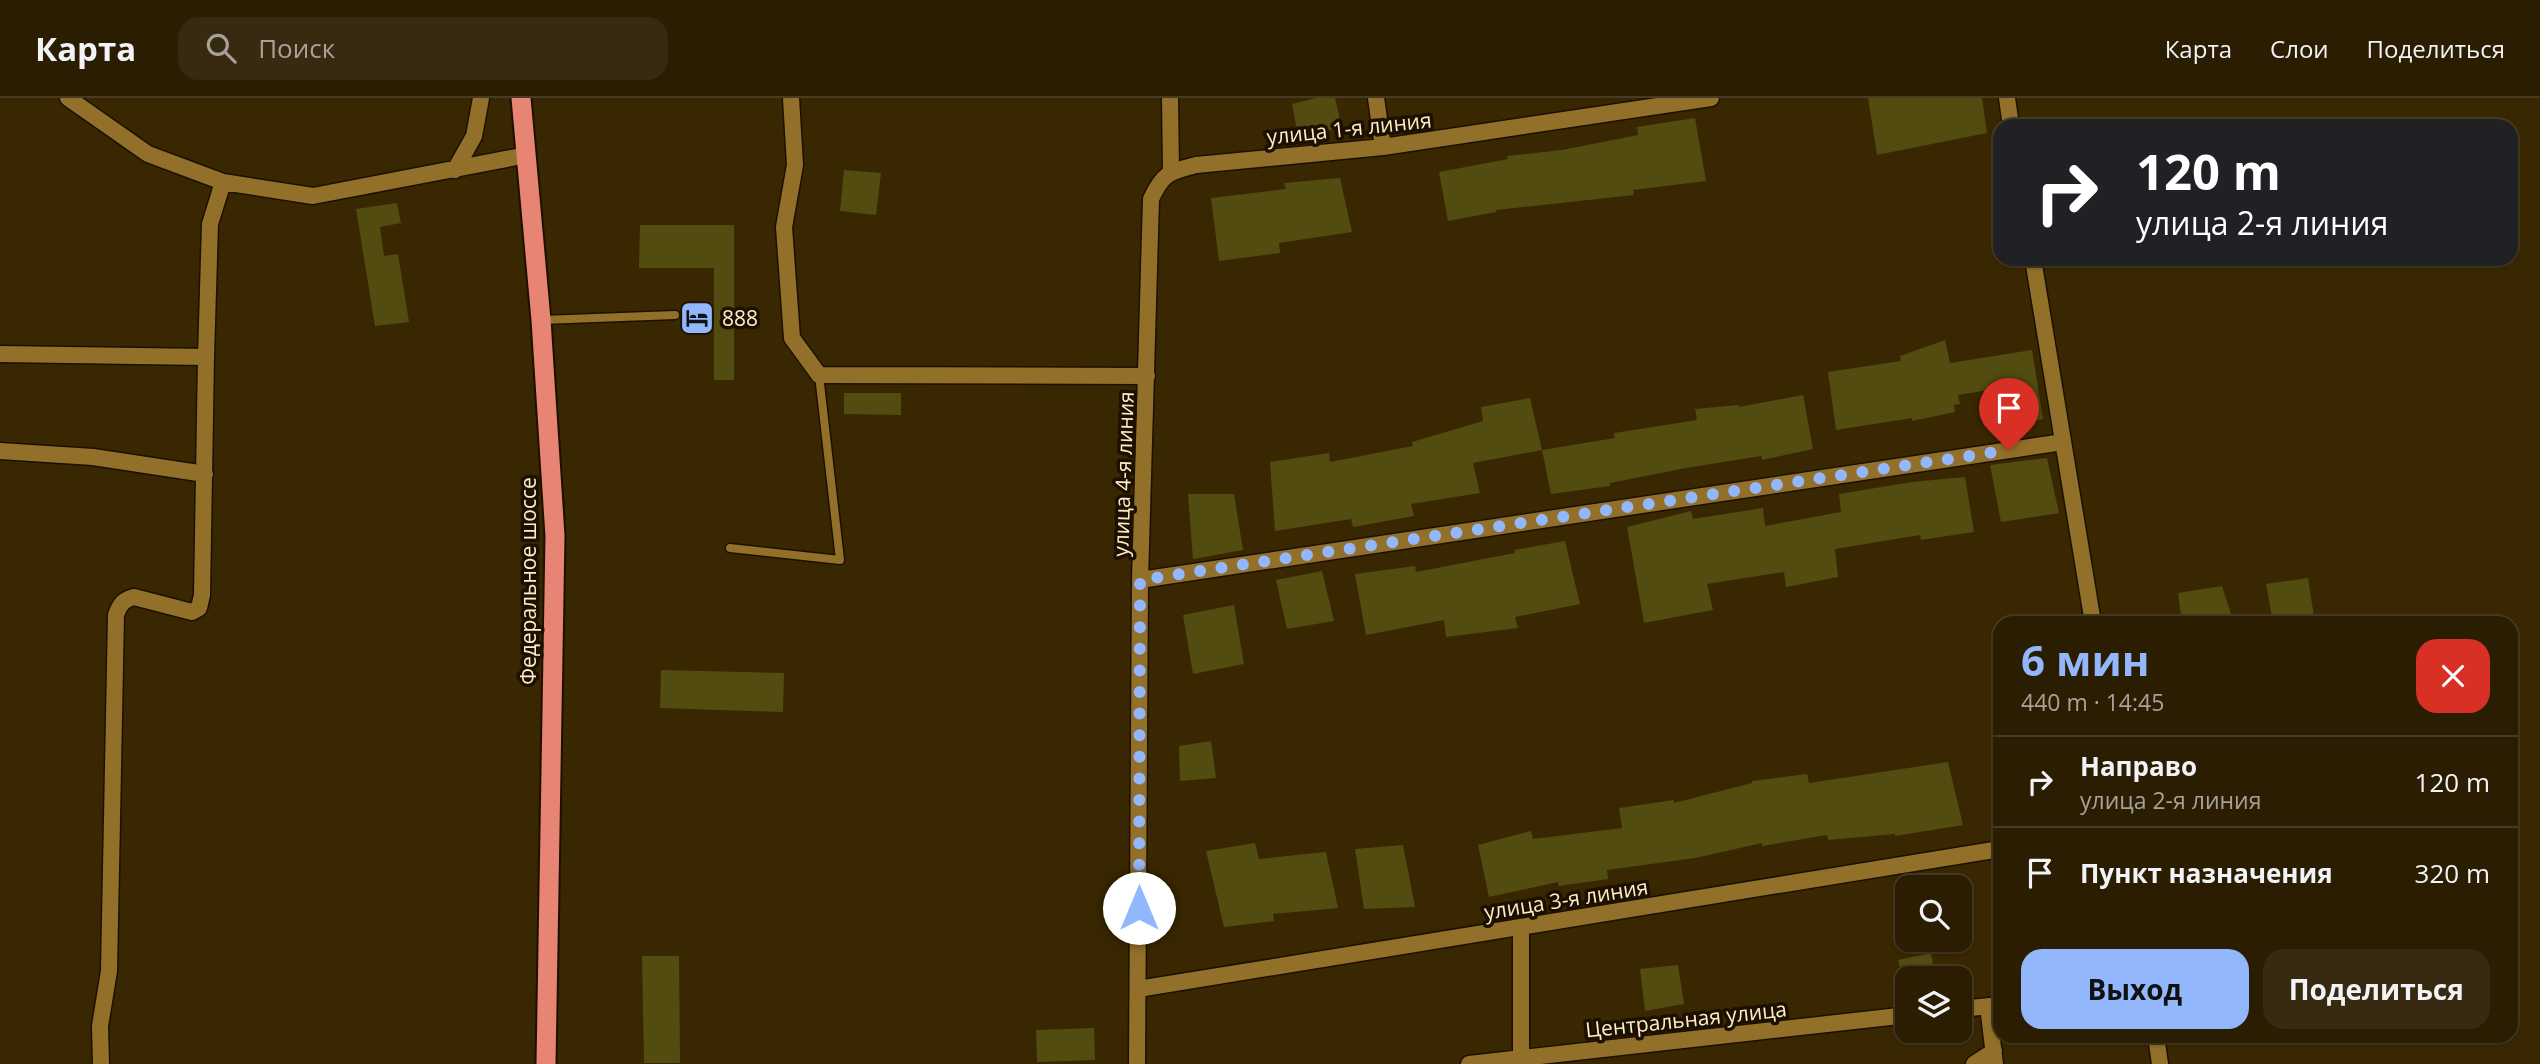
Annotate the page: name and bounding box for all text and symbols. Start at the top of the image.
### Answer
search box [178,17,668,80]
text: Карта [35,26,136,71]
icon: search [202,29,240,67]
text: Поиск [258,30,335,66]
text: Карта [2165,32,2232,65]
text: Слои [2270,32,2329,65]
text: Поделиться [2367,32,2505,65]
street label: улица 1-я линия [1265,105,1433,151]
text: 120 m [2136,138,2281,204]
icon: right [2021,147,2112,238]
text: улица 2-я линия [2136,201,2388,244]
hotel icon: 888 [678,299,716,337]
place label: 888 [722,304,758,332]
pin [1979,378,2039,450]
icon: arrive [1990,389,2028,427]
street label: улица 4-я линия [1106,391,1140,557]
street label: Федеральное шоссе [514,477,542,685]
text: 6 мин [2021,631,2149,688]
button: close [2416,639,2490,713]
text: 440 m · 14:45 [2021,686,2164,718]
text: Направо [2080,748,2197,784]
icon: right [2021,763,2059,801]
text: 120 m [2415,764,2490,800]
text: улица 2-я линия [2080,784,2261,816]
icon: arrive [2021,854,2059,892]
text: Пункт назначения [2080,855,2333,891]
text: 320 m [2415,855,2490,891]
position arrow [1102,871,1176,945]
street label: улица 3-я линия [1482,872,1650,926]
map controls [1895,875,1972,1043]
button: search [1895,875,1972,952]
button: Выход [2021,949,2249,1029]
button: Поделиться [2263,949,2490,1029]
button: layers [1895,966,1972,1043]
street label: Центральная улица [1584,995,1788,1043]

